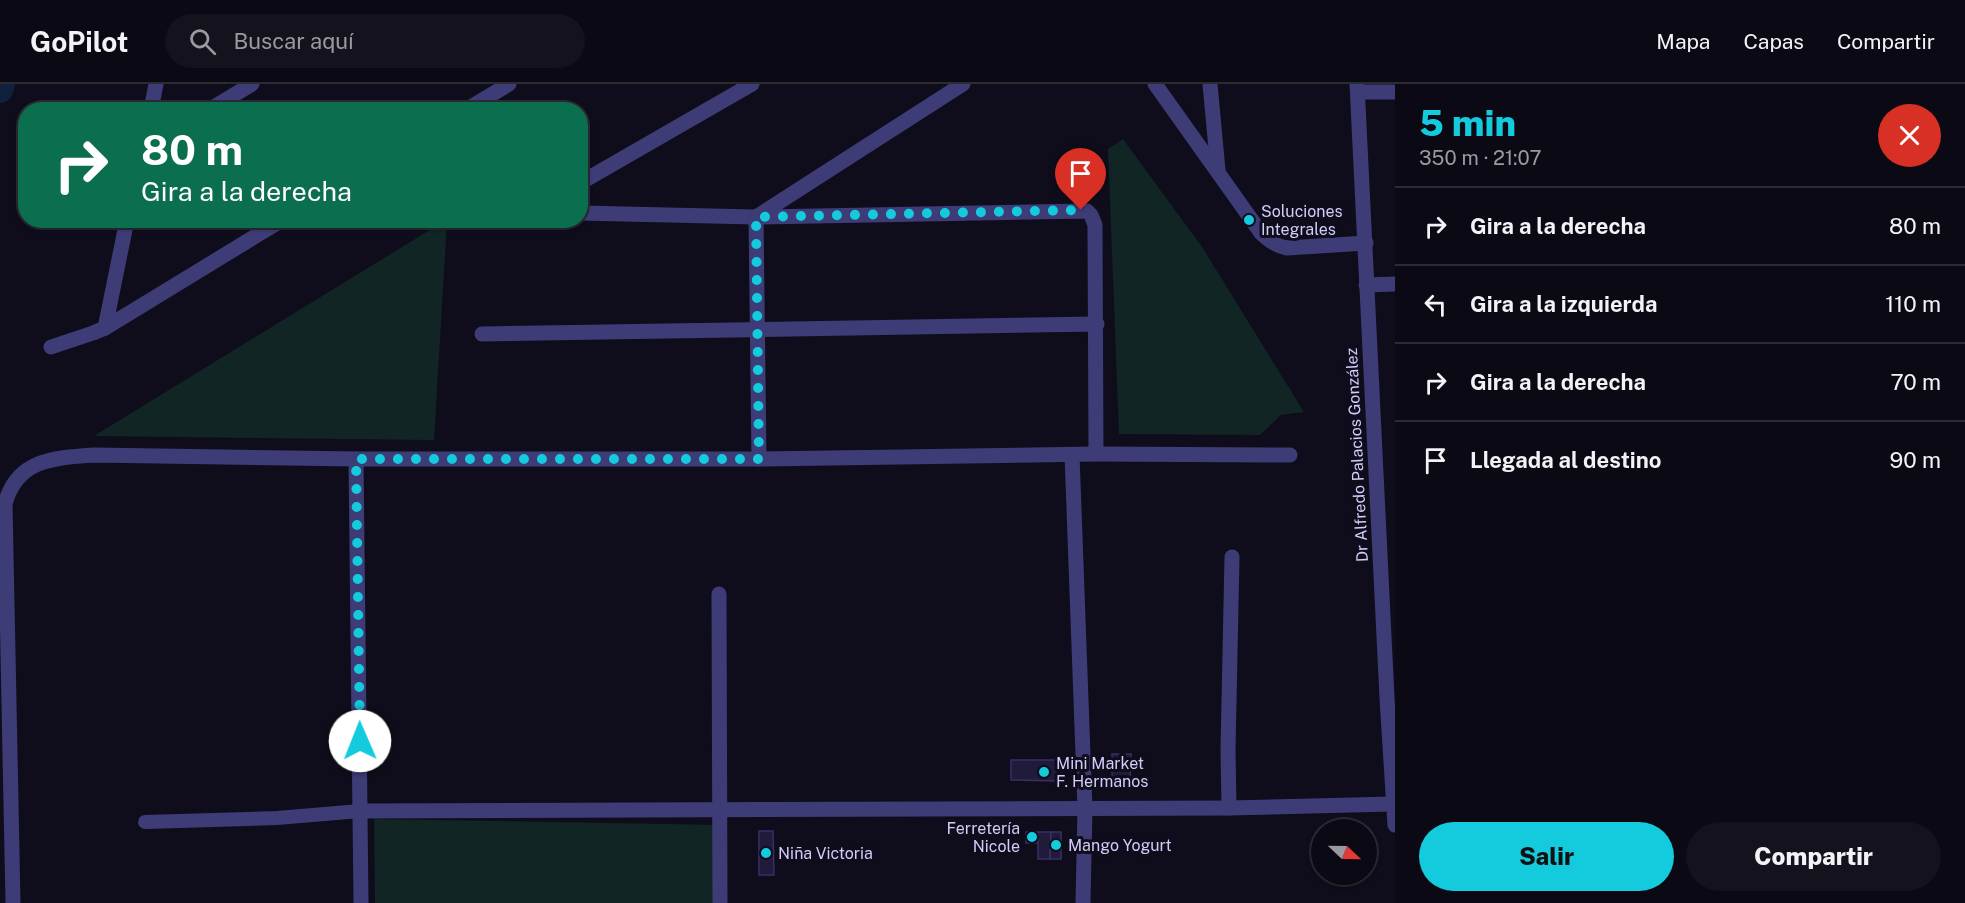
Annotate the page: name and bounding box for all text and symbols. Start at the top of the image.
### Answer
search box [165,14,585,68]
text: GoPilot [30,25,129,58]
icon: search [186,25,219,58]
text: Buscar aquí [234,28,354,54]
text: Mapa [1656,29,1710,54]
text: Capas [1743,29,1804,54]
text: Compartir [1837,29,1935,54]
text: 5 min [1419,102,1516,144]
button: close [1878,104,1941,167]
text: 80 m [141,125,243,174]
icon: right [42,126,120,204]
text: 350 m · 21:07 [1419,146,1541,170]
pin [1055,148,1106,210]
icon: arrive [1064,157,1097,190]
text: Gira a la derecha [141,175,352,207]
place label: Soluciones Integrales [1261,202,1343,239]
icon: right [1419,210,1452,243]
marker: Soluciones Integrales [1242,213,1256,227]
text: Gira a la derecha [1470,213,1646,239]
text: 80 m [1889,213,1941,239]
icon: left [1419,288,1452,321]
text: Gira a la izquierda [1470,291,1657,317]
text: 110 m [1885,291,1941,317]
street label: Dr Alfredo Palacios González [1342,347,1372,563]
icon: right [1419,366,1452,399]
text: Gira a la derecha [1470,369,1646,395]
text: 70 m [1890,369,1941,395]
icon: arrive [1419,444,1452,477]
text: Llegada al destino [1470,447,1661,473]
text: 90 m [1890,447,1941,473]
position arrow [328,709,392,773]
place label: Mini Market F. Hermanos [1056,754,1148,791]
marker: Mini Market F. Hermanos [1037,765,1051,779]
place label: Ferretería Nicole [947,819,1020,856]
north arrow [1311,819,1377,885]
map controls [1311,819,1377,885]
button: Salir [1419,822,1674,891]
button: Compartir [1686,822,1941,891]
marker: Ferretería Nicole [1025,830,1039,844]
place label: Mango Yogurt [1068,836,1172,855]
marker: Mango Yogurt [1049,838,1063,852]
place label: Niña Victoria [778,844,873,863]
marker: Niña Victoria [759,846,773,860]

